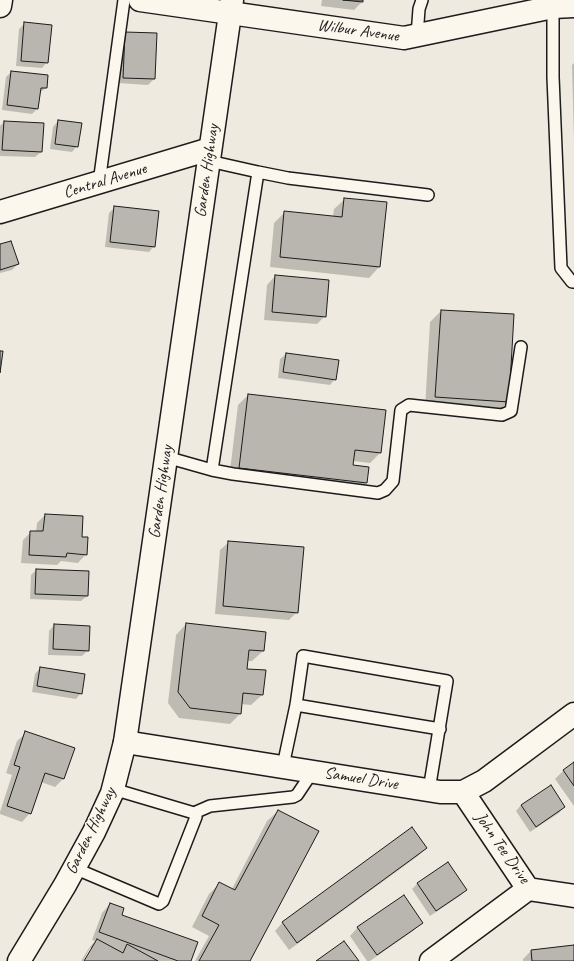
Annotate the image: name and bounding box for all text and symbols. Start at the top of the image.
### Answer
street label: Wilbur Avenue [316,15,400,47]
street label: Garden Highway [190,123,224,219]
street label: Central Avenue [61,159,149,203]
street label: Garden Highway [144,444,178,540]
street label: Samuel Drive [323,763,399,795]
street label: Garden Highway [61,784,121,878]
street label: John Tee Drive [470,808,534,888]

